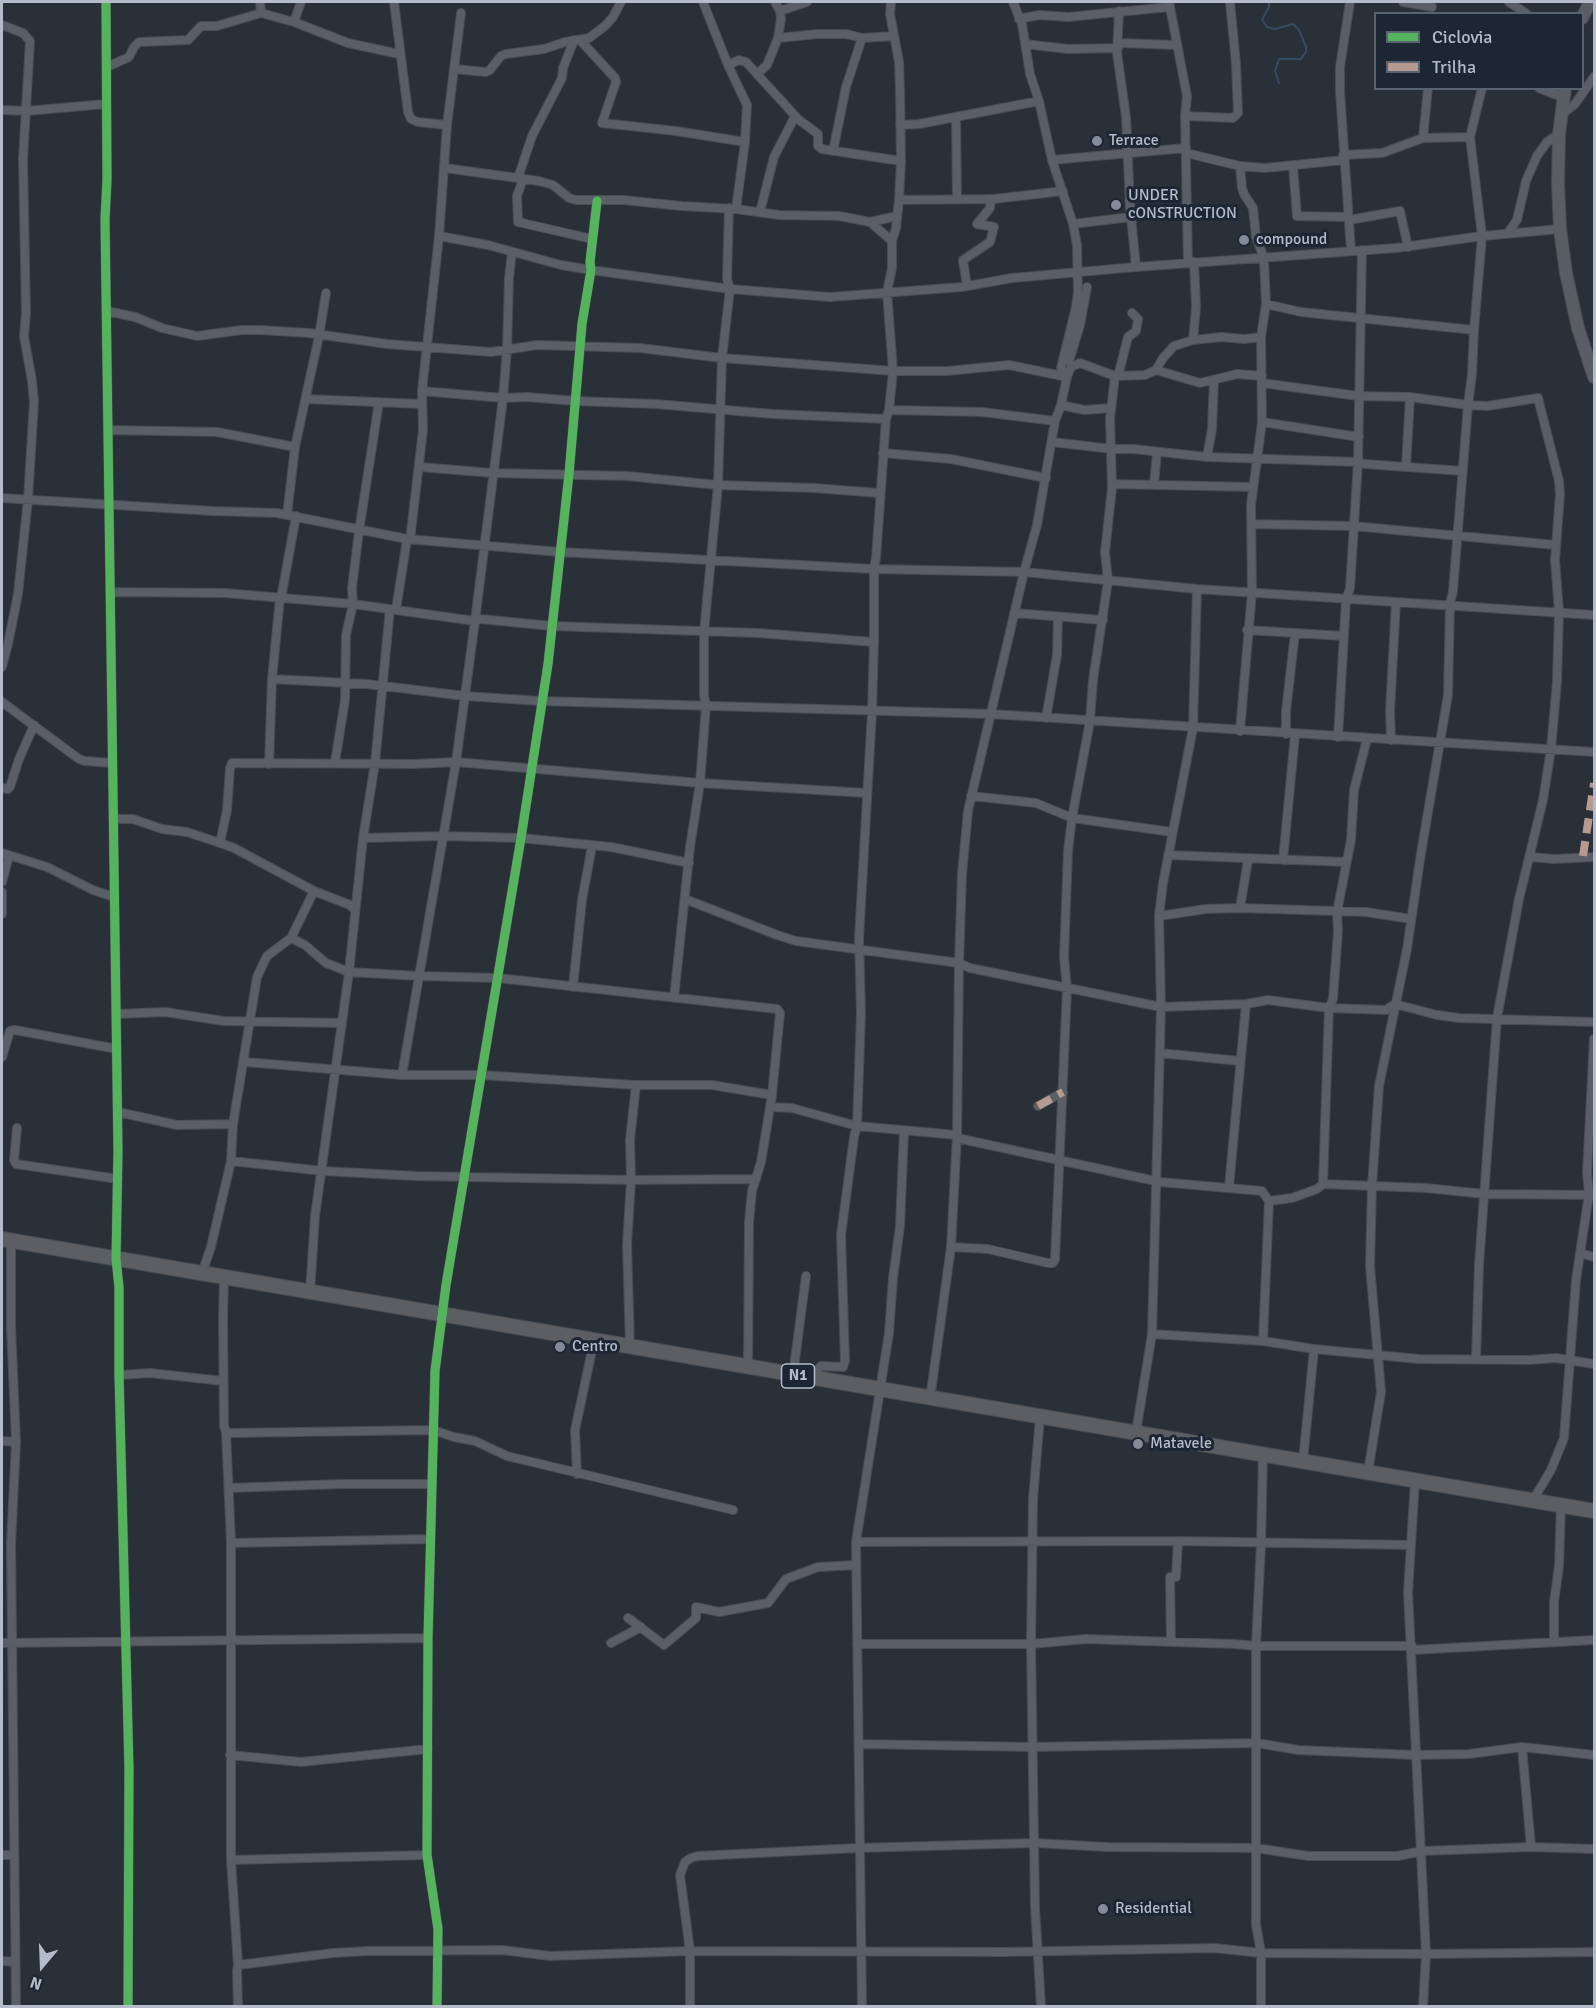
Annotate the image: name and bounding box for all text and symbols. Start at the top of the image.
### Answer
legend [1374,12,1584,90]
text: Ciclovia [1432,26,1492,48]
text: Trilha [1432,56,1476,78]
place label: Terrace [1109,131,1159,151]
marker: Terrace [1090,134,1104,148]
place label: UNDER cONSTRUCTION [1128,186,1237,224]
marker: UNDER cONSTRUCTION [1109,198,1123,212]
place label: compound [1256,230,1327,250]
marker: compound [1237,233,1251,247]
place label: Centro [572,1337,618,1357]
marker: Centro [553,1340,567,1354]
road number: N1 [782,1364,814,1388]
place label: Matavele [1150,1434,1212,1454]
marker: Matavele [1131,1437,1145,1451]
place label: Residential [1115,1899,1192,1919]
marker: Residential [1096,1902,1110,1916]
north arrow [12,1936,72,1996]
text: N [28,1972,45,1994]

